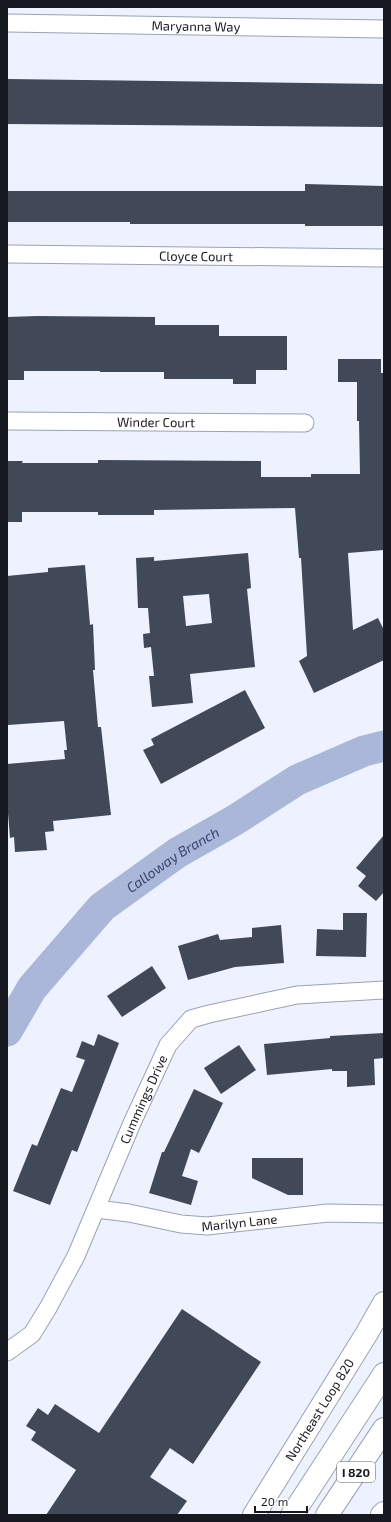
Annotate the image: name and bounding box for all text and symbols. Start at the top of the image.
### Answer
street label: Maryanna Way [151,17,241,35]
street label: Cloyce Court [159,248,233,264]
street label: Winder Court [117,414,195,430]
water label: Calloway Branch [123,823,222,896]
street label: Cummings Drive [116,1052,170,1146]
street label: Marilyn Lane [201,1210,278,1235]
street label: Northeast Loop 820 [282,1355,357,1464]
road number: I 820 [337,1462,375,1482]
scale bar [255,1488,307,1514]
text: 20 m [261,1494,288,1508]

